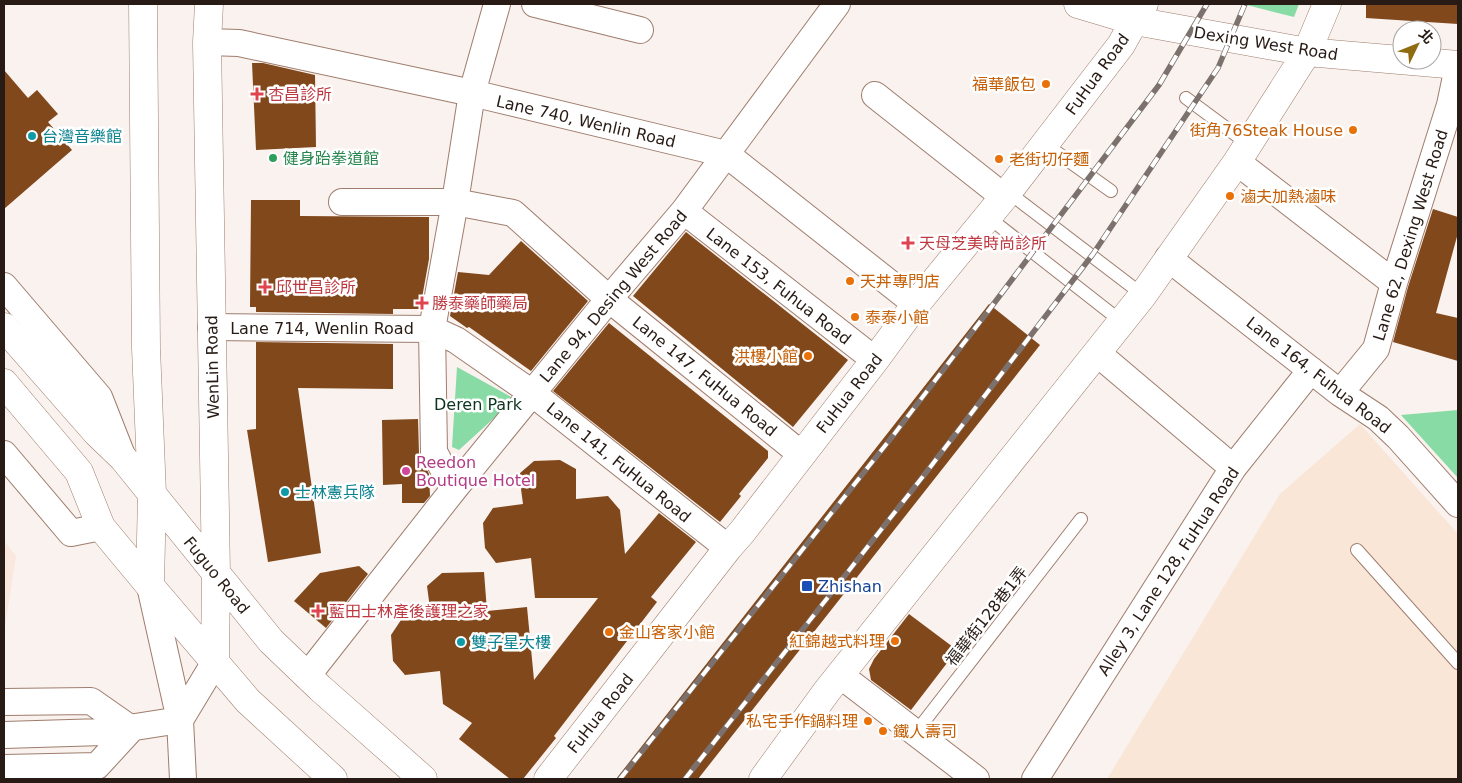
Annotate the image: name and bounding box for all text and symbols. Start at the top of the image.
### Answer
north arrow [1392,20,1442,70]
street label: Dexing West Road [1192,23,1339,64]
text: 北 [1416,26,1437,47]
street label: FuHua Road [1062,30,1133,119]
place label: 福華飯包 [972,75,1036,94]
marker: 福華飯包 [1040,78,1052,90]
place label: 杏昌診所 [268,85,332,104]
marker: 杏昌診所 [250,87,264,101]
street label: Lane 740, Wenlin Road [494,92,677,151]
place label: 街角76Steak House [1190,121,1343,140]
marker: 街角76Steak House [1347,124,1359,136]
place label: 台灣音樂館 [42,127,122,146]
street label: Lane 62, Dexing West Road [1369,127,1452,343]
marker: 台灣音樂館 [26,130,38,142]
place label: 健身跆拳道館 [283,149,379,168]
place label: 老街切仔麵 [1009,150,1089,169]
marker: 健身跆拳道館 [267,152,279,164]
marker: 老街切仔麵 [993,153,1005,165]
place label: 滷夫加熱滷味 [1240,187,1336,206]
marker: 滷夫加熱滷味 [1224,190,1236,202]
street label: Lane 94, Desing West Road [536,206,691,386]
street label: Lane 153, Fuhua Road [703,224,855,349]
place label: 天母芝美時尚診所 [919,234,1047,253]
marker: 天母芝美時尚診所 [901,236,915,250]
place label: 天丼專門店 [860,272,940,291]
marker: 天丼專門店 [844,275,856,287]
place label: 邱世昌診所 [276,278,356,297]
marker: 邱世昌診所 [258,280,272,294]
place label: 勝泰藥師藥局 [432,294,528,313]
marker: 勝泰藥師藥局 [416,297,428,309]
place label: 泰泰小館 [865,308,929,327]
marker: 泰泰小館 [849,311,861,323]
street label: Lane 147, FuHua Road [629,312,781,440]
street label: Lane 164, Fuhua Road [1243,313,1395,438]
street label: WenLin Road [202,315,223,419]
street label: Lane 714, Wenlin Road [230,319,414,338]
place label: 洪樓小館 [734,347,798,366]
marker: 洪樓小館 [802,350,814,362]
street label: FuHua Road [812,350,886,437]
park label: Deren Park [434,395,523,414]
street label: Lane 141, FuHua Road [543,398,695,526]
place label: Reedon Boutique Hotel [416,453,535,490]
street label: Alley 3, Lane 128, FuHua Road [1094,463,1243,679]
marker: Reedon Boutique Hotel [400,465,412,477]
place label: 士林憲兵隊 [295,483,375,502]
marker: 士林憲兵隊 [279,486,291,498]
street label: Fuguo Road [180,533,254,618]
street label: 福華街128巷1弄 [942,563,1031,670]
place label: Zhishan [818,577,882,596]
marker: Zhishan [800,579,814,593]
place label: 藍田士林產後護理之家 [329,602,489,621]
marker: 藍田士林產後護理之家 [311,604,325,618]
place label: 金山客家小館 [619,623,715,642]
marker: 金山客家小館 [603,626,615,638]
place label: 紅錦越式料理 [789,632,885,651]
place label: 雙子星大樓 [471,633,551,652]
marker: 紅錦越式料理 [889,635,901,647]
marker: 雙子星大樓 [455,636,467,648]
street label: FuHua Road [563,670,637,757]
place label: 私宅手作鍋料理 [746,712,858,731]
marker: 私宅手作鍋料理 [862,715,874,727]
place label: 鐵人壽司 [893,722,957,741]
marker: 鐵人壽司 [877,725,889,737]

